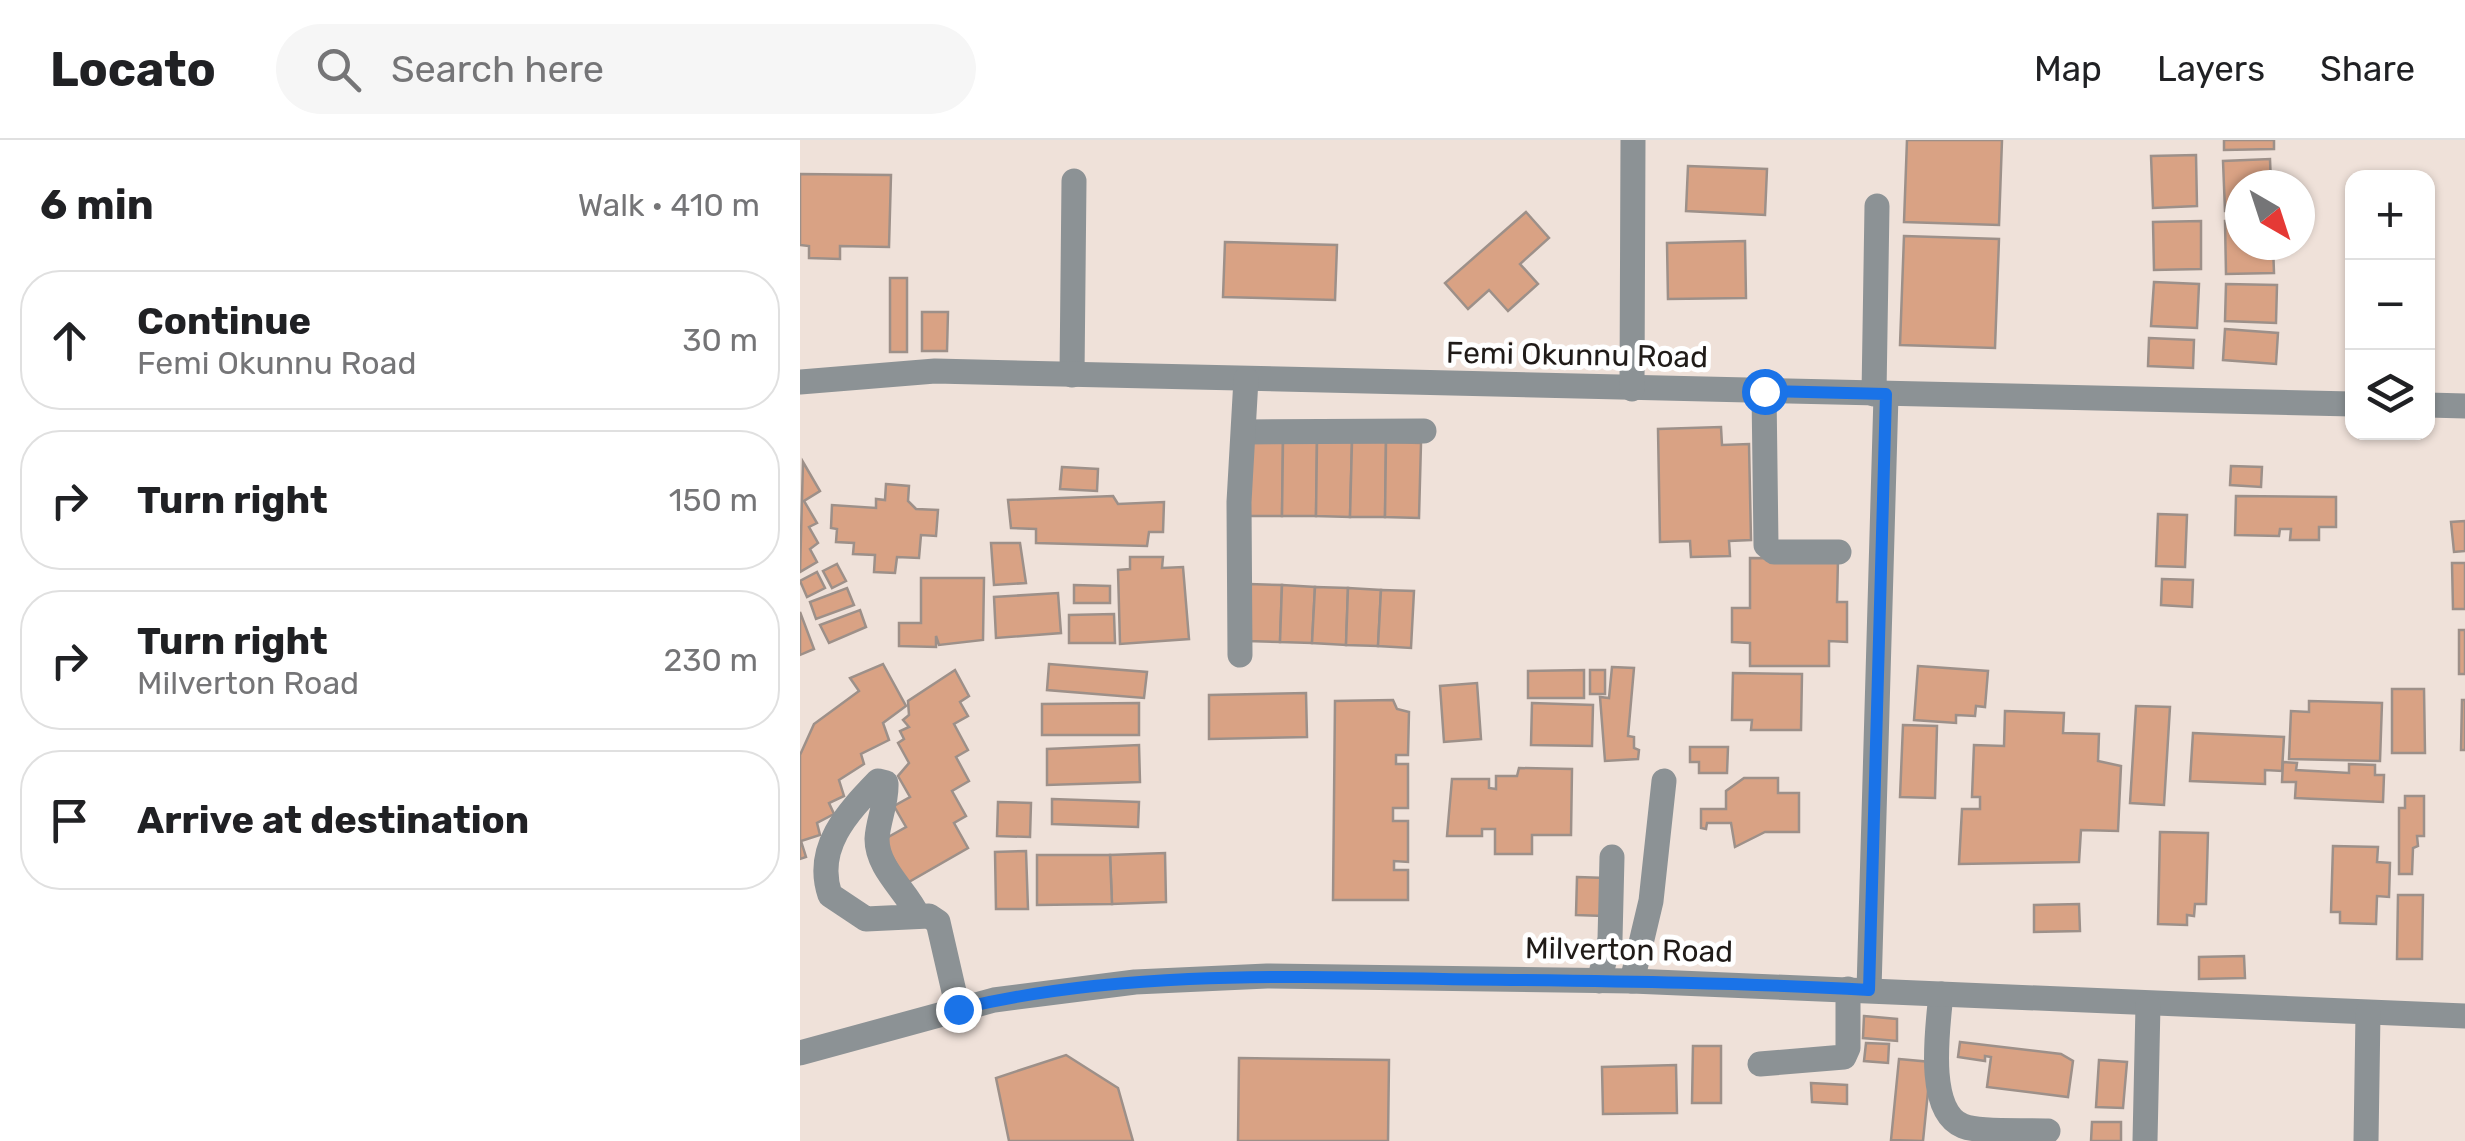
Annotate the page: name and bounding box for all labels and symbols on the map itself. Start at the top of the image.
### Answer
north arrow [2225,170,2315,260]
street label: Femi Okunnu Road [1446,335,1708,375]
route start [1742,369,1788,415]
street label: Milverton Road [1525,930,1733,970]
route end [936,987,982,1033]

